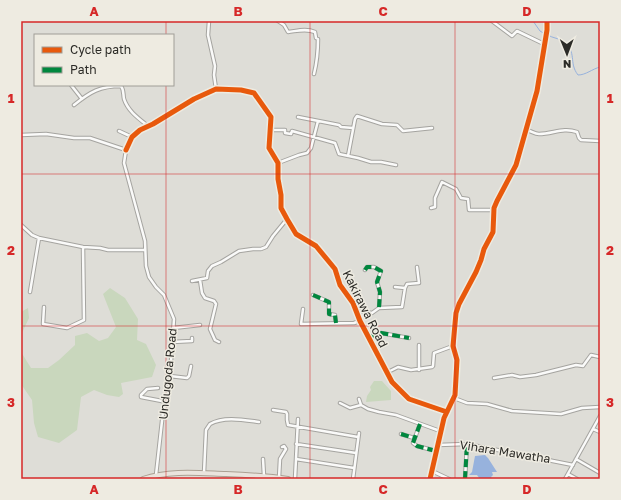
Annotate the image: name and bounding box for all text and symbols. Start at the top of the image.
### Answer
text: A [89,3,99,19]
text: B [233,3,243,19]
text: C [378,3,388,19]
text: D [522,3,532,19]
legend [34,34,174,86]
north arrow [547,34,587,74]
text: Cycle path [70,42,131,57]
text: N [563,58,571,71]
text: Path [70,62,97,77]
text: 1 [8,90,15,106]
text: 1 [607,90,614,106]
text: 2 [7,242,15,258]
text: 2 [606,242,614,258]
street label: Kakirawa Road [340,268,391,350]
street label: Undugoda Road [155,327,180,420]
text: 3 [7,394,15,410]
text: 3 [606,394,614,410]
street label: Vihara Mawatha [459,437,552,466]
text: A [89,481,99,497]
text: B [233,481,243,497]
text: C [378,481,388,497]
text: D [522,481,532,497]

